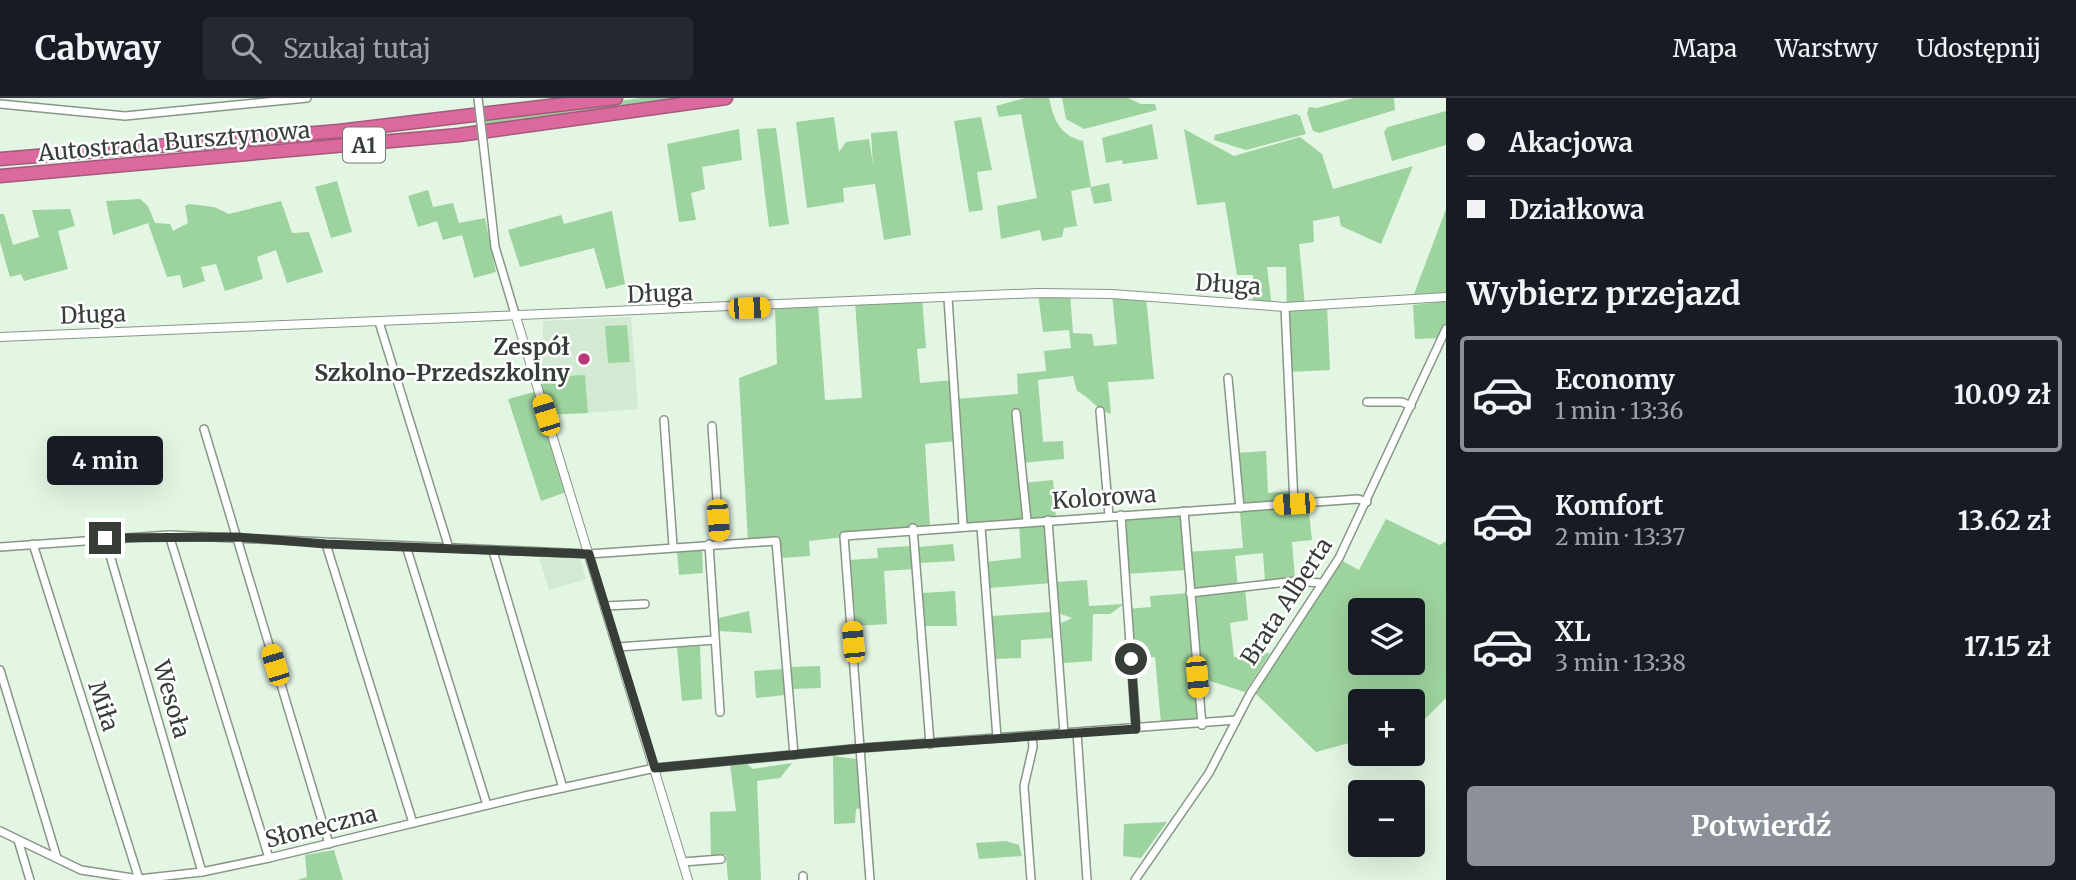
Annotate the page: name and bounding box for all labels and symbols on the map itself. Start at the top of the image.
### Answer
street label: Autostrada Bursztynowa [36,115,311,167]
road number: A1 [343,128,385,162]
street label: Długa [1194,267,1262,301]
street label: Długa [626,277,694,309]
car [728,297,771,319]
street label: Długa [59,298,127,330]
place label: Zespół Szkolno-Przedszkolny [314,332,570,387]
marker: Zespół Szkolno-Przedszkolny [576,351,592,367]
car [530,392,563,438]
callout: 4 min [47,436,163,486]
street label: Kolorowa [1051,479,1157,515]
car [1273,492,1316,516]
car [707,498,730,542]
route end [89,522,121,554]
street label: Brata Alberta [1234,532,1338,670]
car [841,620,866,664]
car [259,642,292,688]
route start [1115,643,1147,675]
car [1185,655,1210,699]
street label: Wesoła [147,656,197,741]
street label: Miła [82,677,126,735]
street label: Słoneczna [262,798,380,854]

